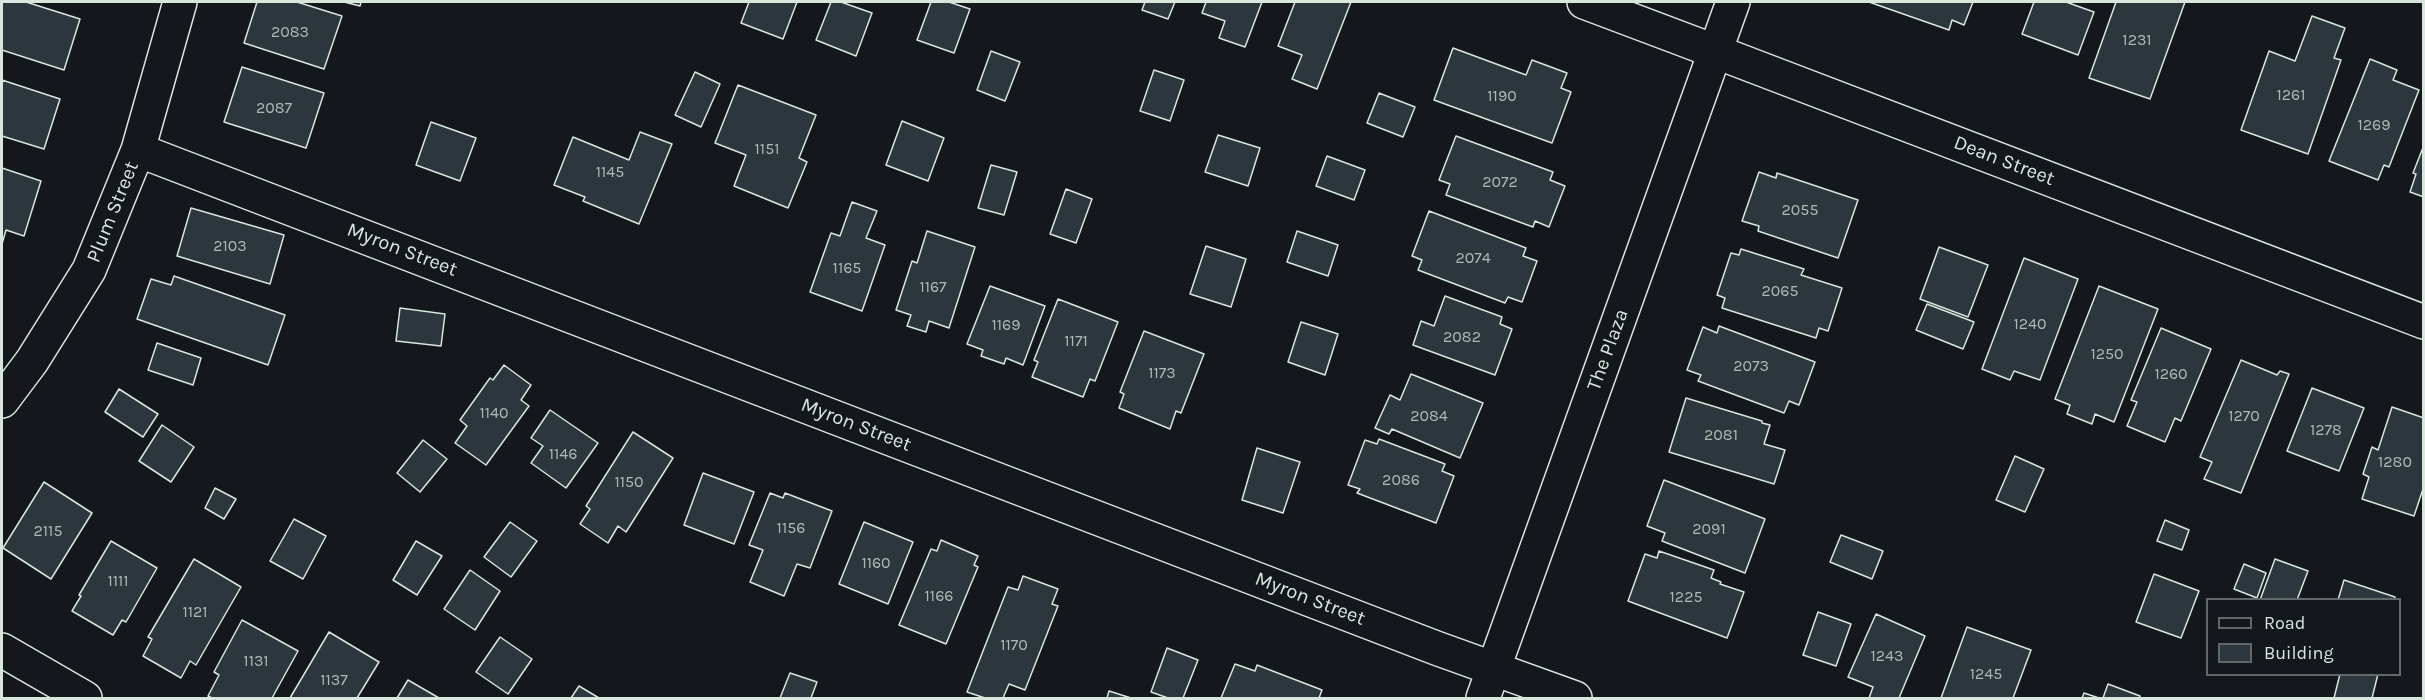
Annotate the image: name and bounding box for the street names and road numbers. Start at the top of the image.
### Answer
street label: Dean Street [1950,131,2058,191]
street label: Plum Street [82,158,144,266]
street label: Myron Street [343,218,461,282]
street label: The Plaza [1582,306,1634,394]
street label: Myron Street [797,393,915,457]
street label: Myron Street [1251,567,1369,631]

